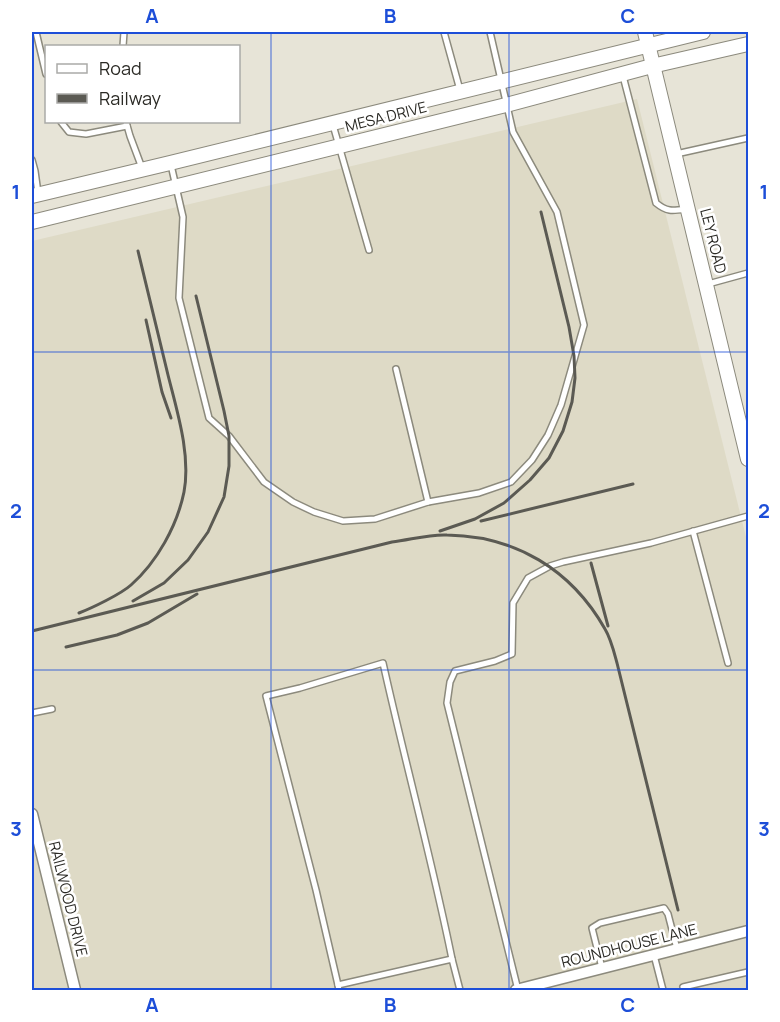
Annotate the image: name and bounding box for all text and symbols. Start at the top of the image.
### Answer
text: A [145,2,159,29]
text: B [384,2,397,29]
text: C [621,2,635,29]
legend [45,45,240,123]
text: Road [99,56,142,80]
text: Railway [99,86,161,110]
street label: MESA DRIVE [343,96,429,137]
text: 1 [12,178,20,205]
text: 1 [760,178,768,205]
street label: LEY ROAD [695,206,732,276]
text: 2 [10,497,22,524]
text: 2 [758,497,770,524]
text: 3 [10,815,22,842]
text: 3 [758,815,770,842]
street label: RAILWOOD DRIVE [44,839,93,959]
street label: ROUNDHOUSE LANE [559,918,699,973]
text: A [145,991,159,1018]
text: B [384,991,397,1018]
text: C [621,991,635,1018]

